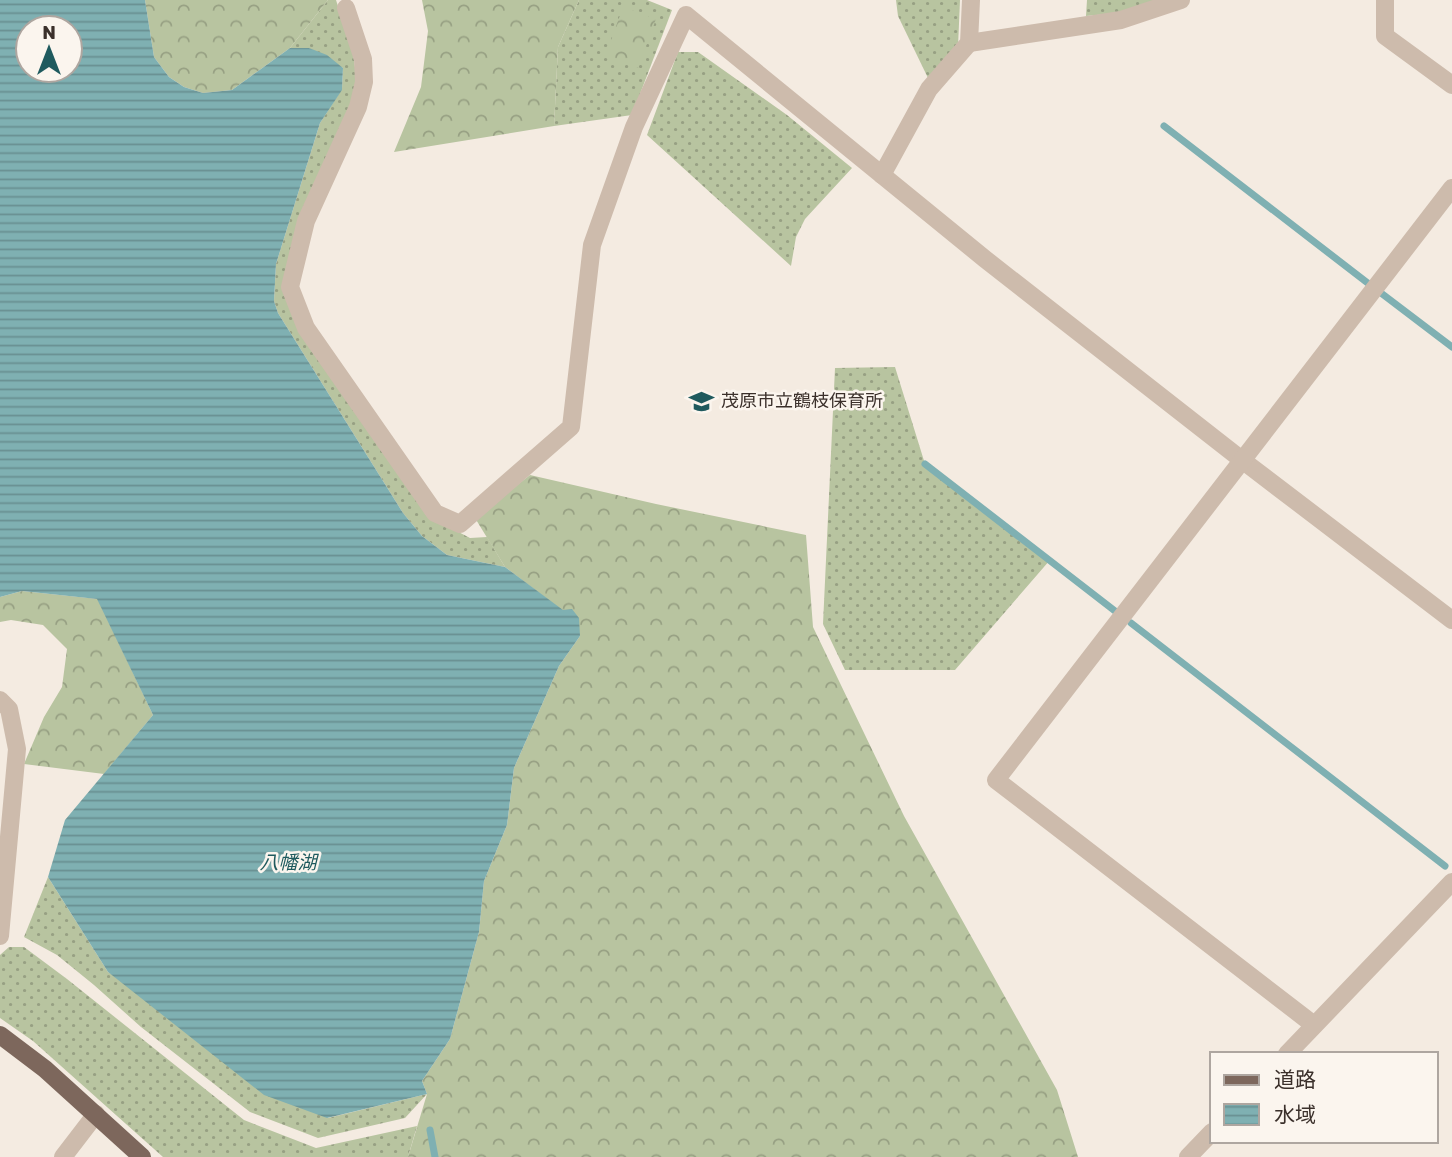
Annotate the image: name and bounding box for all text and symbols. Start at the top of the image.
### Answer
north arrow [14,14,84,84]
text: N [42,21,56,44]
school or university icon: 茂原市立鶴枝保育所 [687,387,715,415]
place label: 茂原市立鶴枝保育所 [721,390,883,412]
water label: 八幡湖 [259,851,319,874]
legend [1210,1052,1438,1143]
text: 道路 [1274,1067,1316,1092]
text: 水域 [1274,1102,1316,1127]

